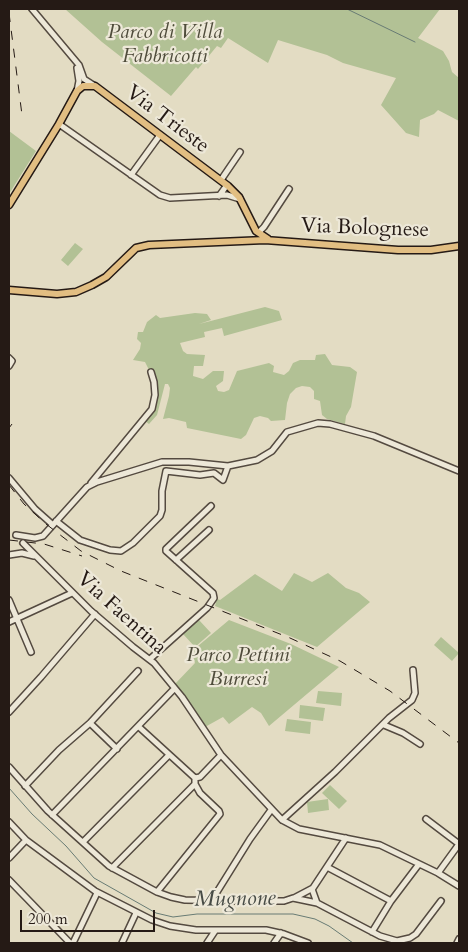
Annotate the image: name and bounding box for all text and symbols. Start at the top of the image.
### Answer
park label: Parco di Villa Fabbricotti [108,20,222,70]
street label: Via Trieste [120,81,214,159]
street label: Via Bolognese [301,214,429,244]
street label: Via Faentina [71,567,171,661]
park label: Parco Pettini Burresi [186,643,290,693]
water label: Mugnone [194,886,276,914]
scale bar [22,900,158,932]
text: 200 m [28,909,68,929]

